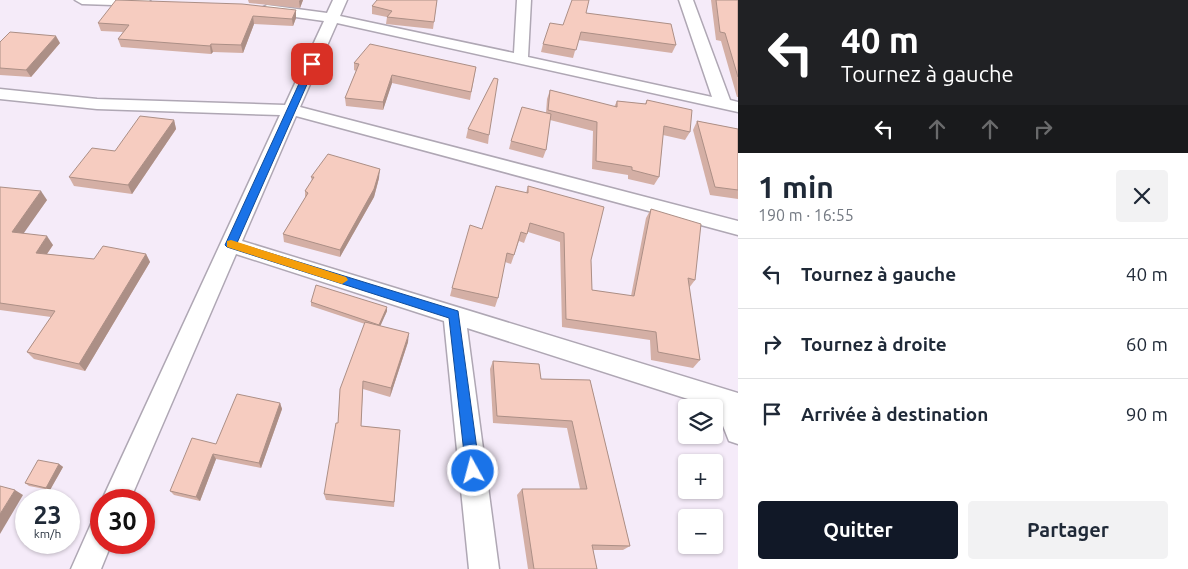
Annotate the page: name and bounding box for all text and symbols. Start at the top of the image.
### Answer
icon: left [758,20,823,85]
text: 40 m [841,20,919,60]
pin [291,43,333,85]
icon: arrive [298,50,326,78]
text: Tournez à gauche [841,61,1014,86]
icon: left [870,115,898,143]
icon: ahead [923,115,951,143]
icon: ahead [976,115,1004,143]
icon: right [1029,115,1057,143]
text: 1 min [758,170,834,204]
button: close [1116,170,1168,222]
text: 190 m · 16:55 [758,206,854,224]
icon: left [758,260,786,288]
text: Tournez à gauche [801,263,956,285]
text: 40 m [1126,263,1168,285]
icon: right [758,330,786,358]
text: Tournez à droite [801,333,947,355]
text: 60 m [1126,333,1168,355]
map controls [678,399,723,554]
button: layers [678,399,723,444]
icon: arrive [758,400,786,428]
text: Arrivée à destination [801,403,988,425]
text: 90 m [1126,403,1168,425]
position arrow [446,444,498,496]
button: + [678,454,723,499]
speed limit sign: 30 [90,489,155,554]
text: 23 [33,501,62,529]
button: Quitter [758,501,958,559]
button: Partager [968,501,1168,559]
button: − [678,509,723,554]
text: km/h [34,527,61,540]

